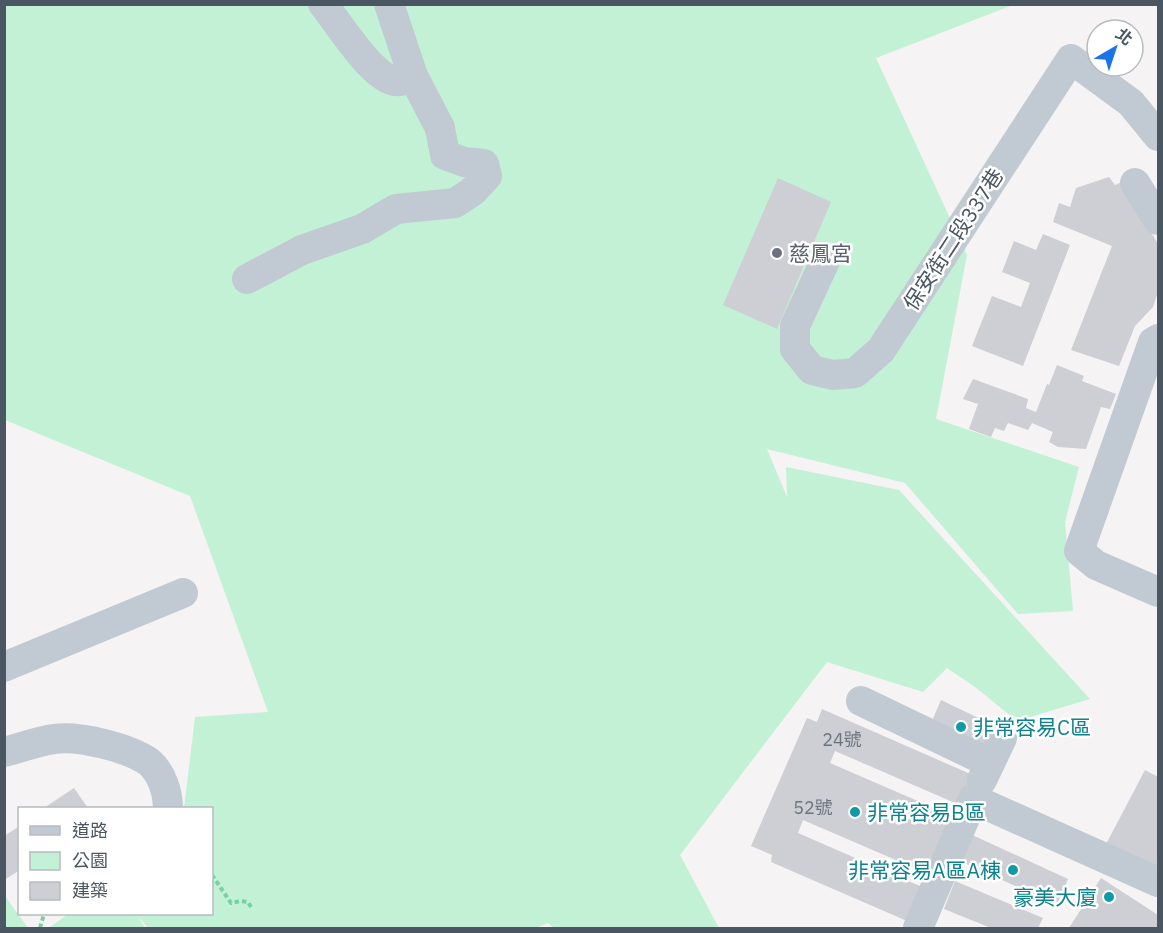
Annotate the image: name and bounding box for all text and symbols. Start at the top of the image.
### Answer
north arrow [1085,18,1145,78]
text: 北 [1112,24,1137,49]
street label: 保安街二段337巷 [897,163,1009,315]
place label: 慈鳳宮 [789,239,852,267]
marker: 慈鳳宮 [770,246,784,260]
place label: 非常容易C區 [973,713,1091,741]
marker: 非常容易C區 [954,720,968,734]
house number: 24號 [822,728,862,751]
house number: 52號 [793,796,833,819]
place label: 非常容易B區 [867,798,986,826]
marker: 非常容易B區 [848,805,862,819]
legend [18,807,213,915]
text: 道路 [72,819,108,842]
text: 公園 [72,849,108,872]
place label: 非常容易A區A棟 [848,856,1001,884]
marker: 非常容易A區A棟 [1006,863,1020,877]
text: 建築 [72,879,108,902]
place label: 豪美大廈 [1013,883,1097,911]
marker: 豪美大廈 [1102,890,1116,904]

